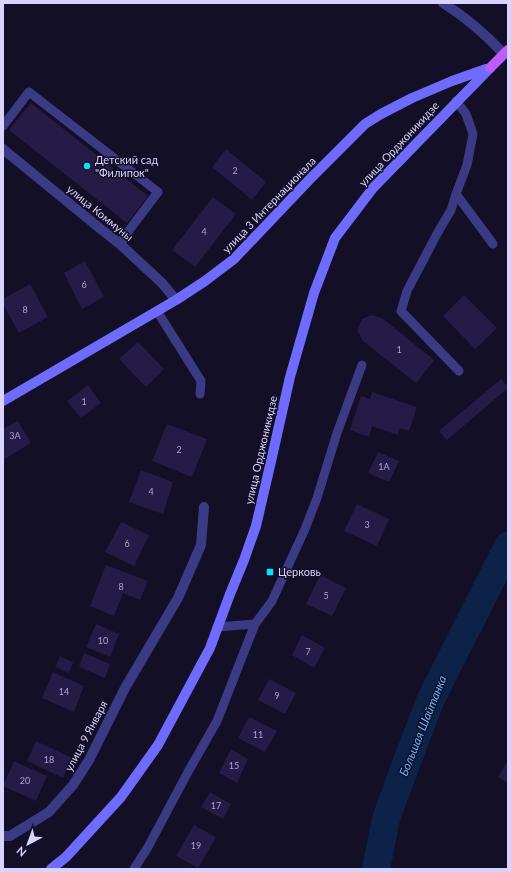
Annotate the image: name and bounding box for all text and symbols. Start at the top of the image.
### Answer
street label: улица Орджоникидзе [356,98,441,189]
place label: Детский сад "Филипок" [95,153,159,179]
street label: улица 3 Интернационала [219,154,318,255]
marker: Детский сад "Филипок" [82,161,92,171]
house number: 2 [232,165,238,176]
street label: улица Коммуны [65,182,136,243]
house number: 4 [201,226,207,237]
house number: 6 [81,279,87,290]
house number: 8 [22,304,28,315]
house number: 1 [396,344,402,355]
street label: улица Орджоникидзе [242,394,279,505]
house number: 1 [81,396,87,407]
house number: 3А [9,430,22,441]
house number: 2 [176,444,182,455]
house number: 1А [378,461,391,472]
house number: 4 [148,486,154,497]
house number: 3 [364,519,370,530]
house number: 6 [124,538,130,549]
place label: Церковь [278,565,321,578]
marker: Церковь [265,567,275,577]
house number: 8 [118,581,124,592]
house number: 5 [323,590,329,601]
house number: 10 [98,635,108,646]
house number: 7 [305,646,311,657]
water label: Большая Шайтанка [396,673,450,778]
house number: 14 [59,686,69,697]
house number: 9 [274,690,280,701]
street label: улица 9 Января [62,698,110,773]
house number: 11 [253,729,263,740]
house number: 18 [44,754,54,765]
house number: 15 [229,760,239,771]
house number: 20 [20,775,30,786]
house number: 17 [211,800,221,811]
north arrow [8,824,48,864]
house number: 19 [191,840,201,851]
text: N [14,844,29,860]

